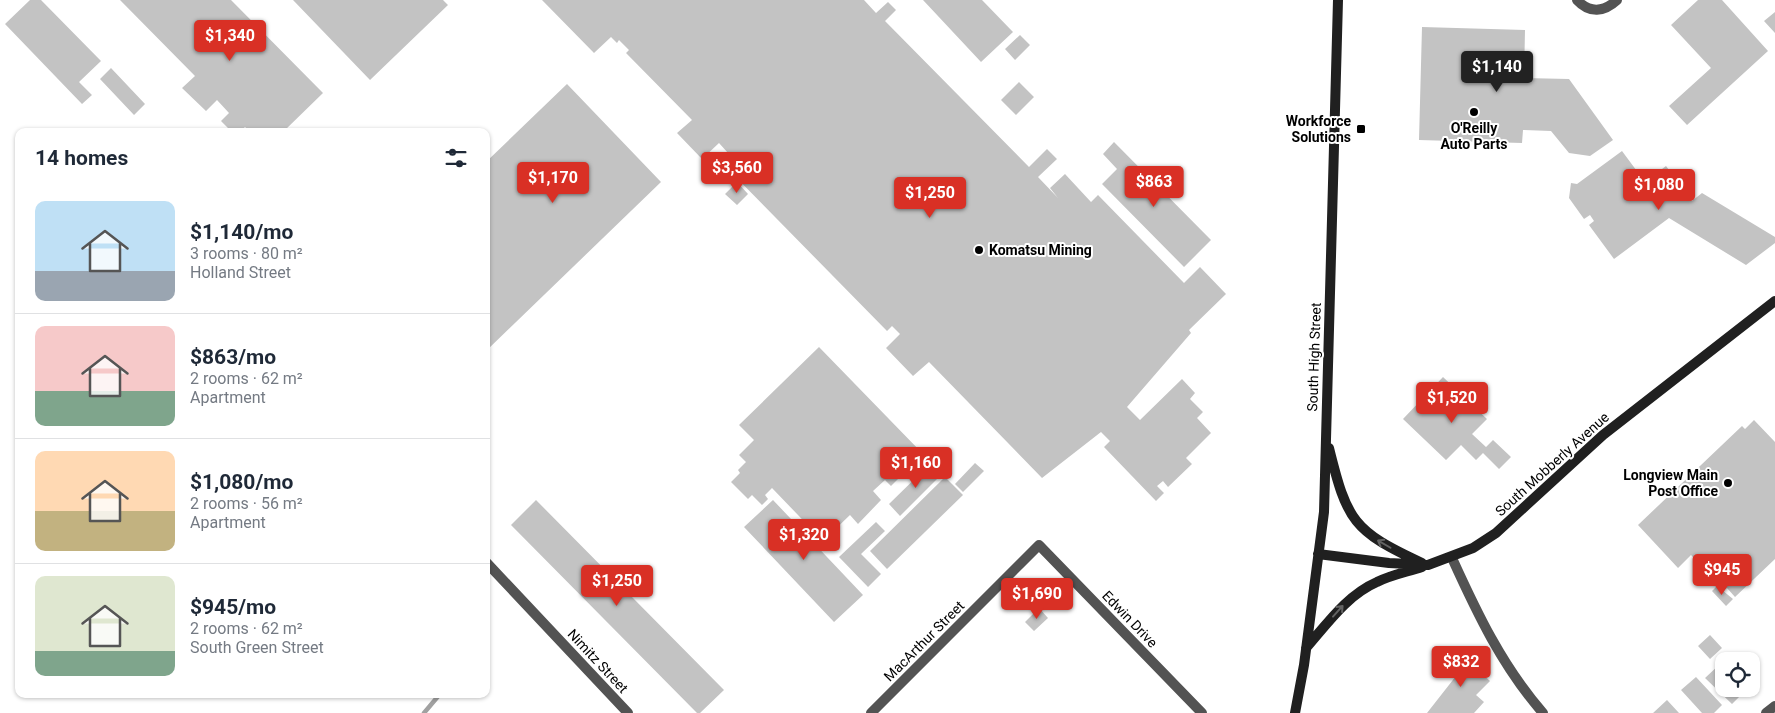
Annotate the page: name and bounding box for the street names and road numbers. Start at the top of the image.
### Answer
street label: South High Street [1304,302,1324,412]
street label: South Mobberly Avenue [1492,409,1612,519]
street label: Edwin Drive [1099,587,1161,651]
street label: MacArthur Street [881,597,968,684]
street label: Nimitz Street [565,626,632,696]

